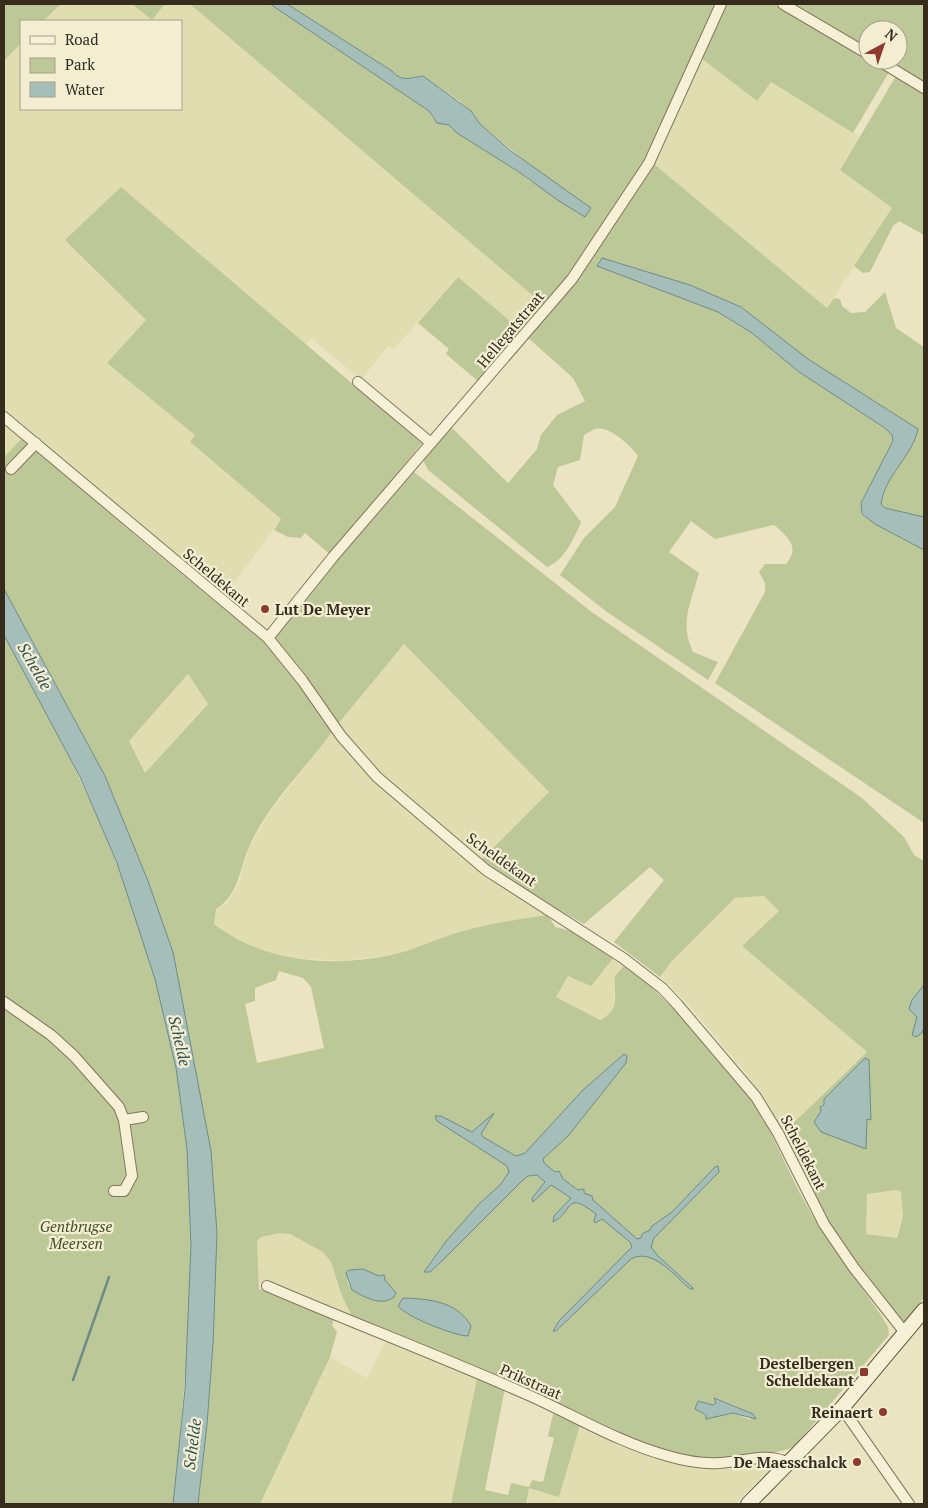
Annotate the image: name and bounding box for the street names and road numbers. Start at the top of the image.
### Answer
street label: Hellegatstraat [472,286,548,372]
street label: Scheldekant [179,543,255,611]
street label: Scheldekant [463,827,541,891]
street label: Scheldekant [777,1111,832,1193]
street label: Prikstraat [497,1359,565,1404]

